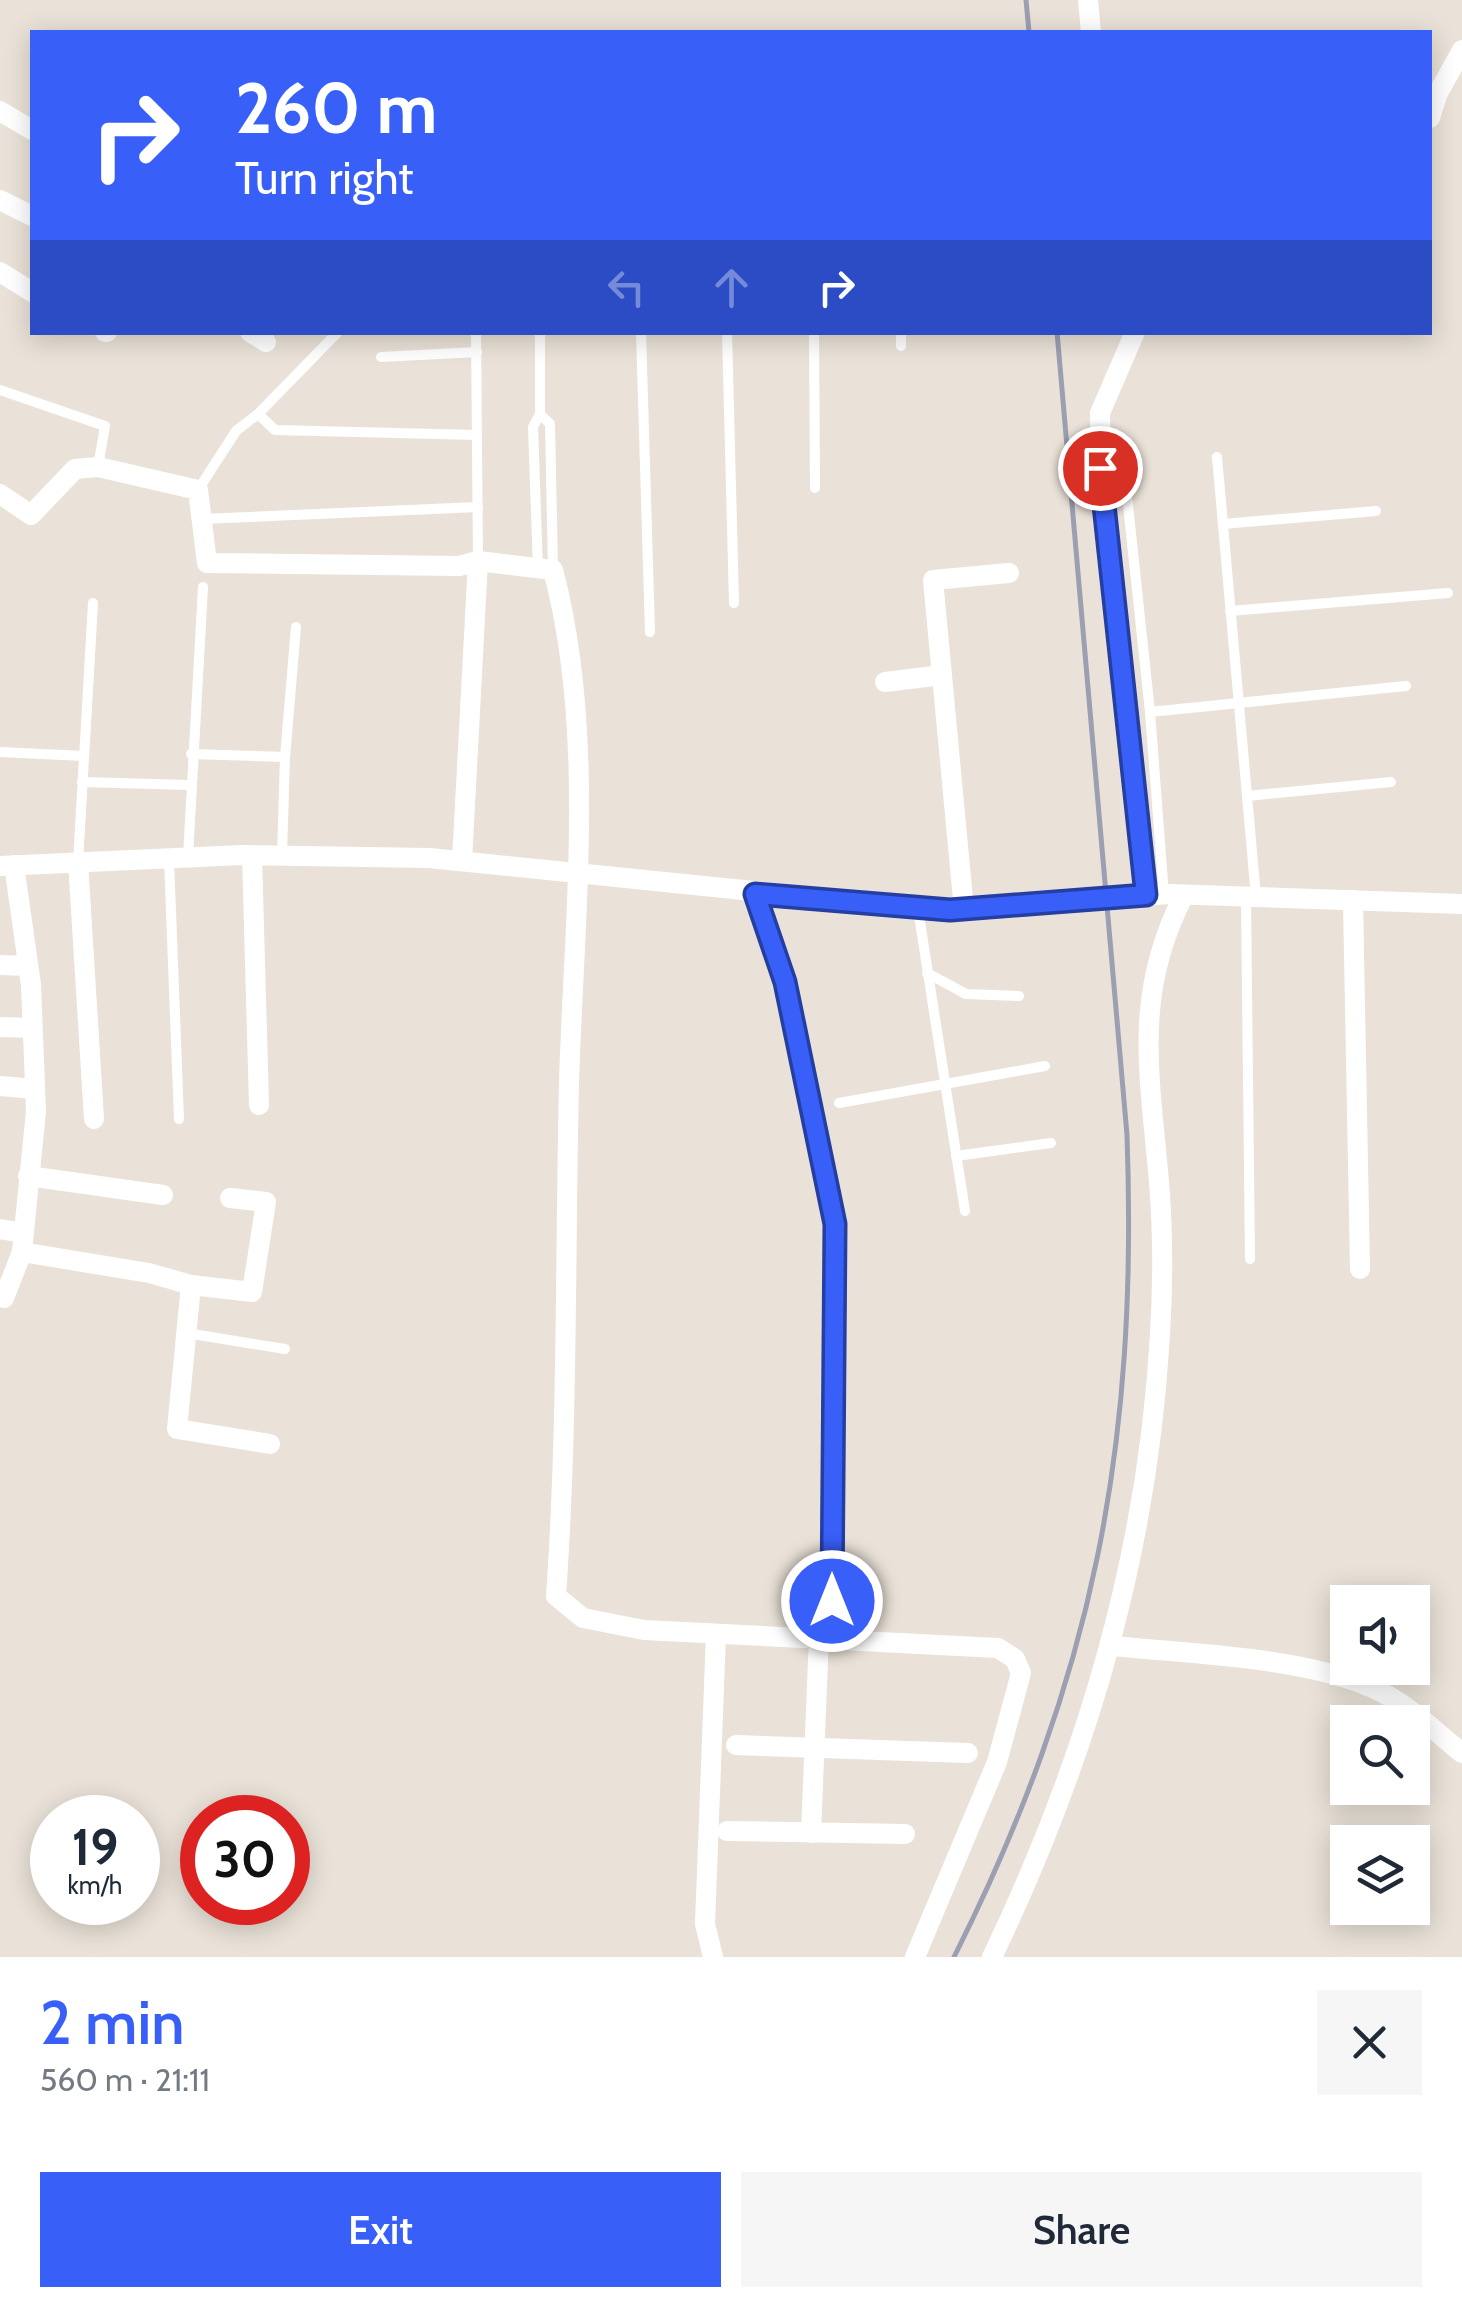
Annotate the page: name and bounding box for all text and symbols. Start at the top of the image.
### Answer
text: 260 m [235,65,437,151]
icon: right [70,70,200,200]
text: Turn right [235,151,414,205]
icon: left [599,260,654,315]
icon: ahead [704,260,759,315]
icon: right [809,260,864,315]
pin [1058,426,1143,511]
icon: arrive [1073,441,1128,496]
position arrow [780,1549,884,1653]
map controls [1330,1585,1430,1925]
button: sound [1330,1585,1430,1685]
button: search [1330,1705,1430,1805]
speed limit sign: 30 [180,1795,310,1925]
text: 19 [72,1817,118,1878]
button: layers [1330,1825,1430,1925]
text: km/h [68,1870,122,1900]
text: 2 min [40,1986,185,2059]
button: close [1317,1990,1422,2095]
text: 560 m · 21:11 [40,2060,210,2099]
button: Exit [40,2172,721,2287]
button: Share [741,2172,1422,2287]

